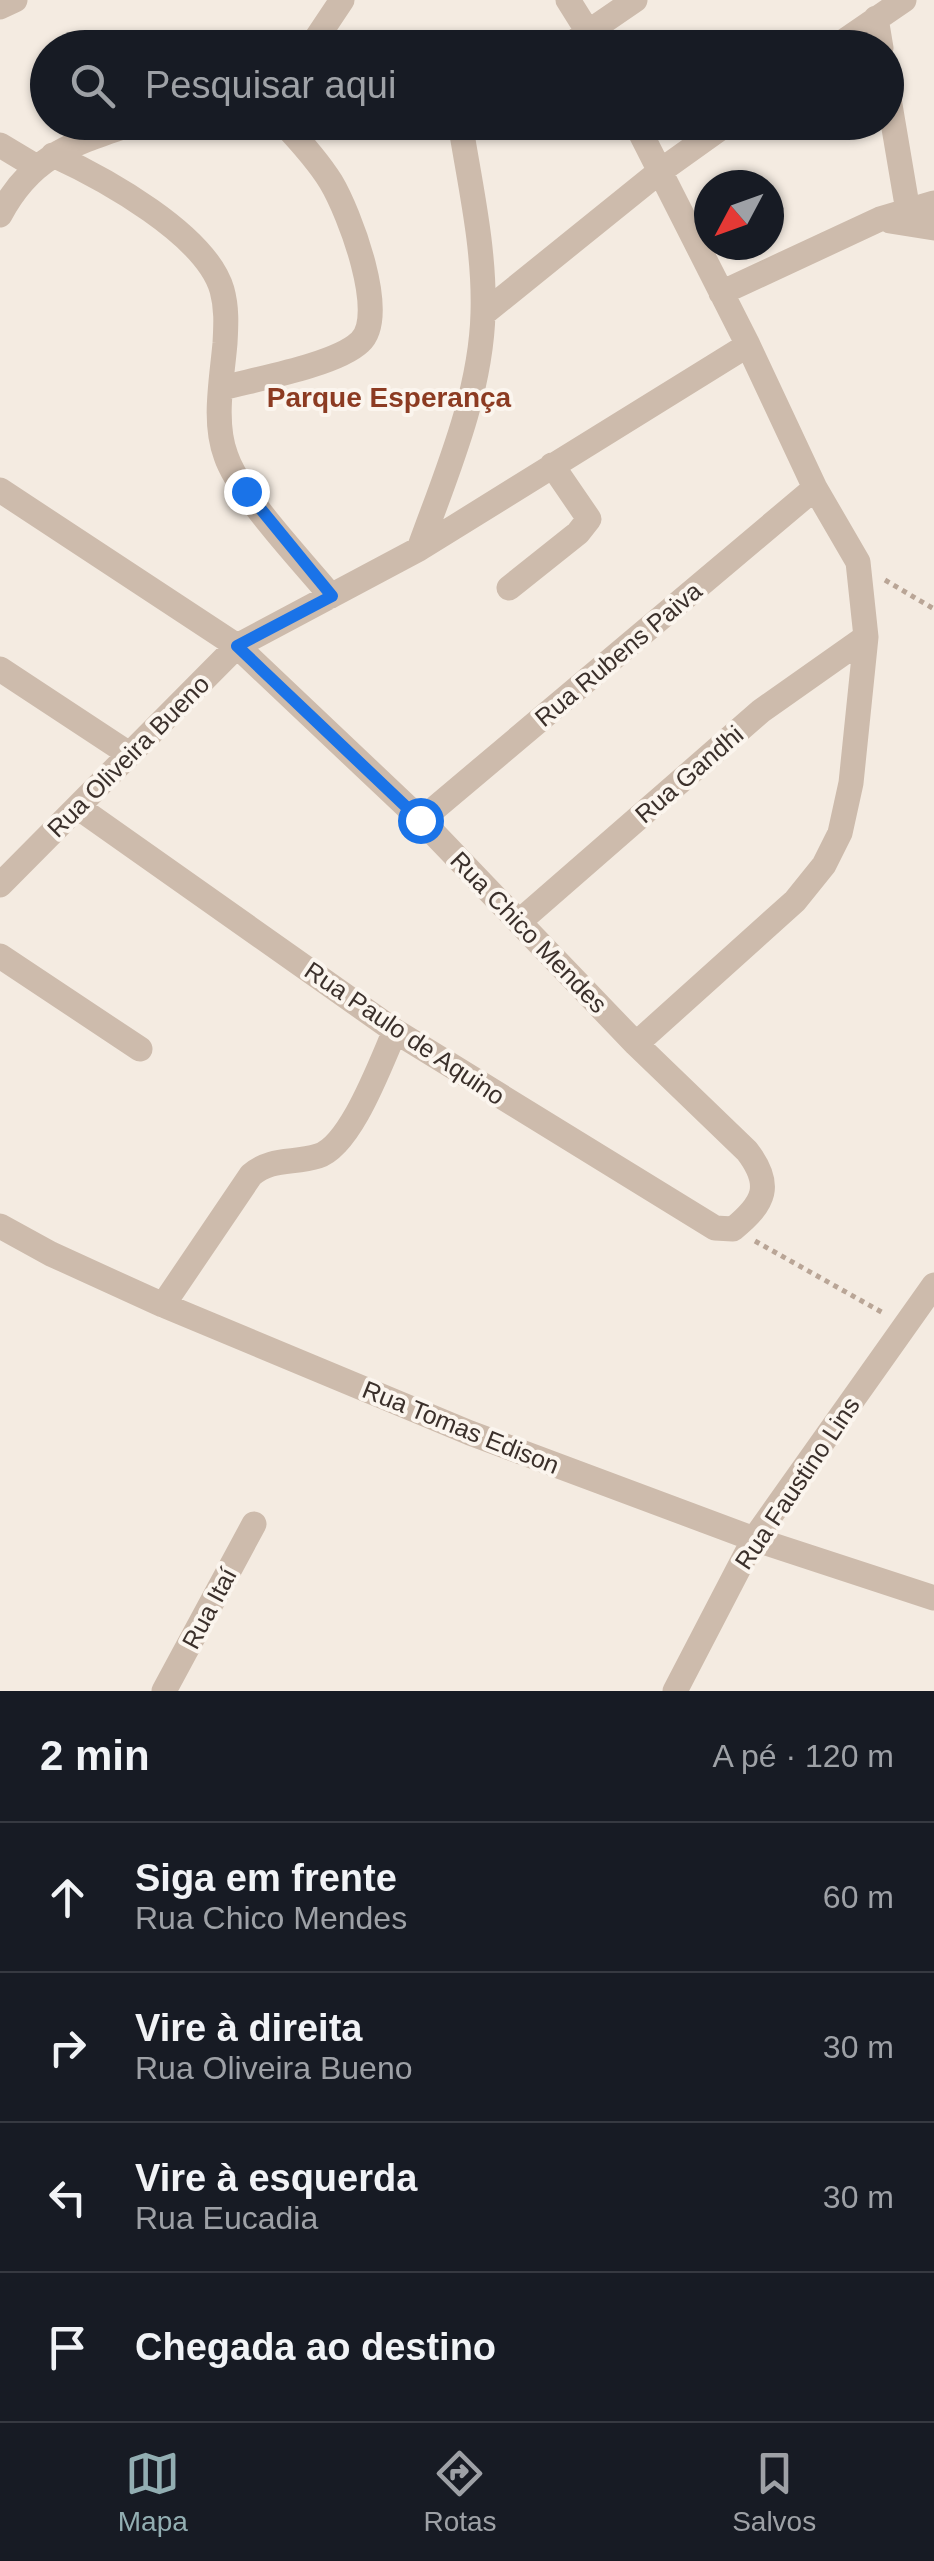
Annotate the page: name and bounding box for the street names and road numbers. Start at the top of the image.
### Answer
street label: Rua Rubens Paiva [529,576,707,732]
street label: Rua Oliveira Bueno [41,669,215,843]
street label: Rua Gandhi [629,720,749,828]
street label: Rua Chico Mendes [445,846,613,1018]
street label: Rua Paulo de Aquino [300,956,510,1110]
street label: Rua Tomas Edison [359,1375,563,1479]
street label: Rua Faustino Lins [729,1392,865,1574]
street label: Rua Itaí [176,1563,242,1653]

